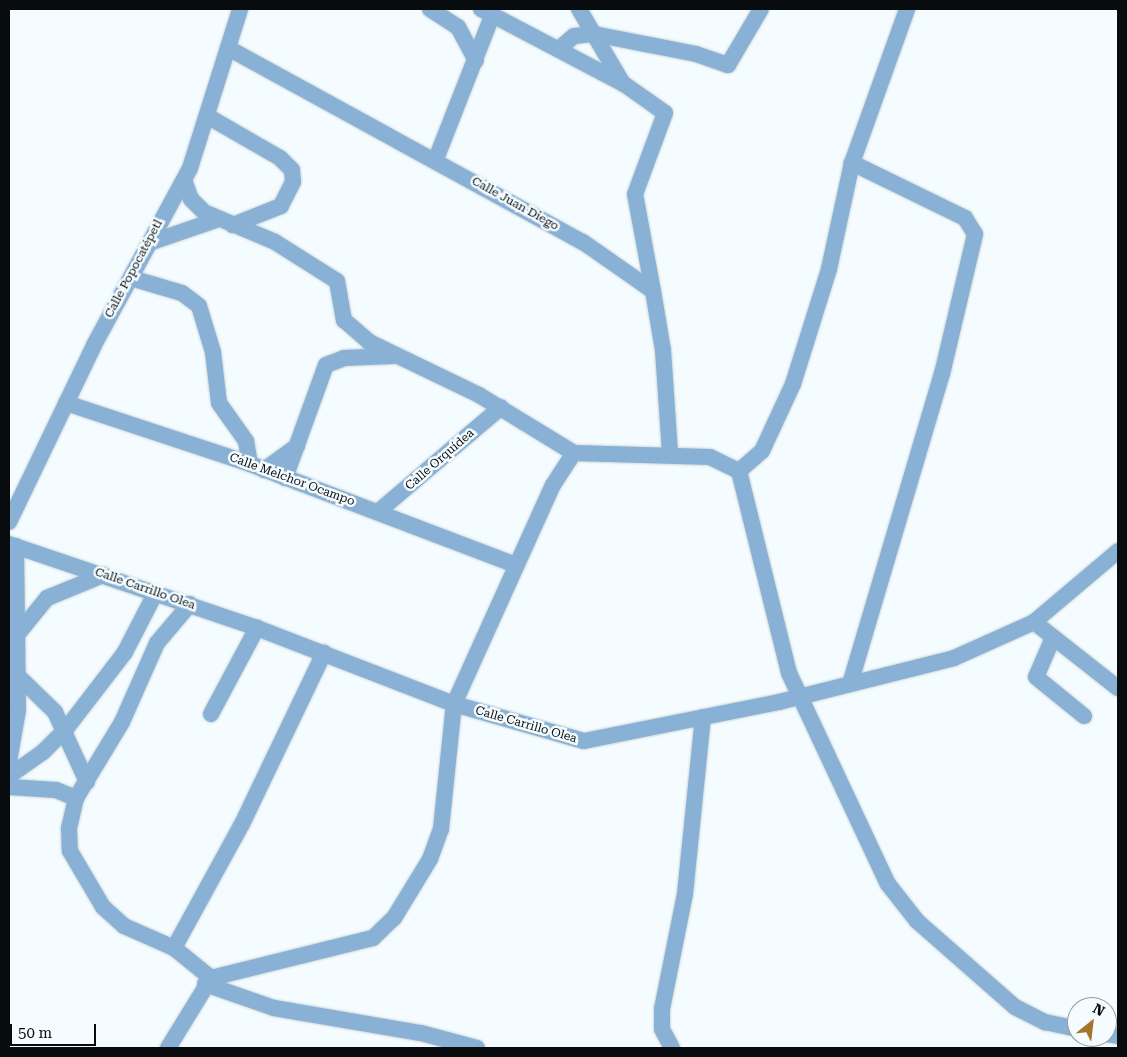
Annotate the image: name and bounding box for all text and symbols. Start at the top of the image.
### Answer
street label: Calle Juan Diego [469,174,561,234]
street label: Calle Popocatépetl [102,218,166,320]
street label: Calle Orquídea [403,426,477,494]
street label: Calle Melchor Ocampo [227,451,357,509]
street label: Calle Carrillo Olea [93,565,197,613]
street label: Calle Carrillo Olea [474,704,578,746]
north arrow [1067,997,1117,1047]
text: N [1090,1000,1107,1019]
scale bar [12,1014,99,1046]
text: 50 m [18,1024,52,1042]

